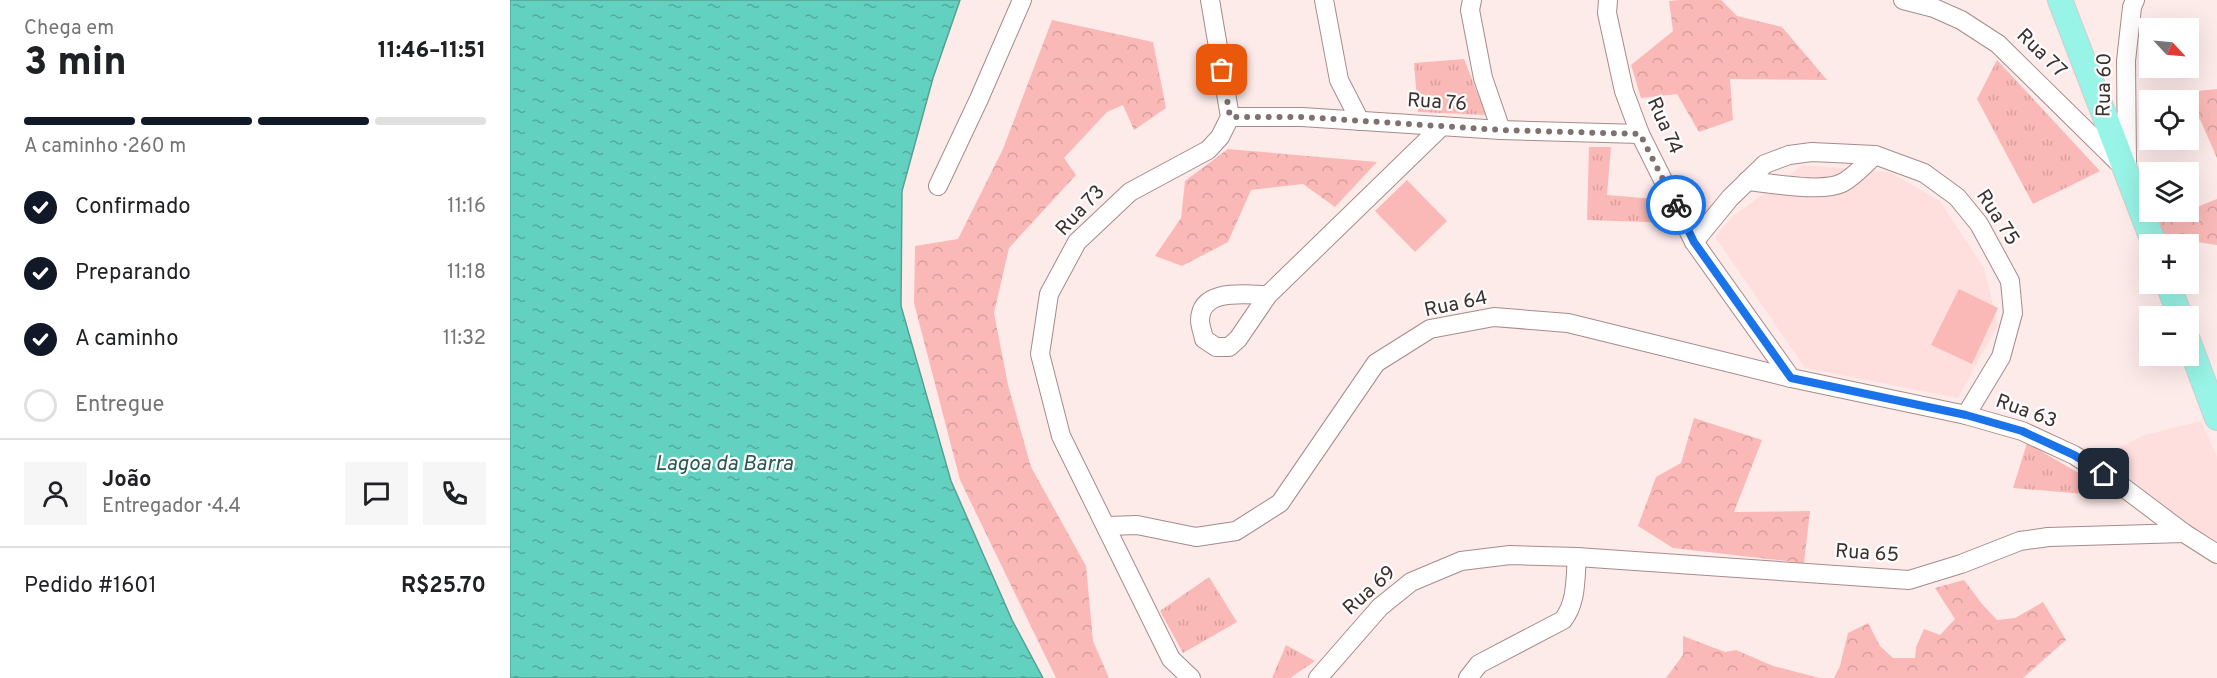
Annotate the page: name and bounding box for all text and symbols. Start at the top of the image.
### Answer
text: Chega em [24,16,114,42]
north arrow [2139,18,2199,78]
map controls [2139,18,2199,366]
street label: Rua 77 [2010,24,2072,84]
text: 11:46–11:51 [378,38,486,65]
text: 3 min [24,40,127,89]
pin [1196,44,1247,95]
icon: bag [1205,53,1238,86]
street label: Rua 60 [2091,53,2119,117]
street label: Rua 76 [1406,88,1468,118]
button: locate [2139,90,2199,150]
street label: Rua 74 [1640,93,1688,159]
text: A caminho · 260 m [24,134,186,160]
button: layers [2139,162,2199,222]
courier [1646,175,1706,235]
street label: Rua 73 [1051,180,1111,242]
street label: Rua 75 [1969,185,2025,251]
icon: bike [1660,189,1693,222]
icon: check [24,191,57,224]
text: Confirmado [75,194,191,221]
text: 11:16 [447,194,486,220]
button: + [2139,234,2199,294]
icon: check [24,257,57,290]
text: Preparando [75,260,191,287]
text: 11:18 [447,260,486,286]
street label: Rua 64 [1422,286,1490,324]
button: − [2139,306,2199,366]
icon: check [24,323,57,356]
text: A caminho [75,326,178,353]
text: 11:32 [443,326,486,352]
street label: Rua 63 [1992,389,2060,435]
text: Entregue [75,392,164,419]
pin [2078,448,2129,499]
water label: Lagoa da Barra [655,451,793,478]
icon: home [2087,457,2120,490]
button: person [24,462,87,525]
button: chat [345,462,408,525]
button: phone [423,462,486,525]
text: João [102,467,151,494]
text: Entregador · 4.4 [102,494,241,520]
street label: Rua 65 [1834,539,1900,569]
street label: Rua 69 [1338,560,1402,622]
text: Pedido #1601 [24,573,157,600]
text: R$25.70 [401,573,486,600]

